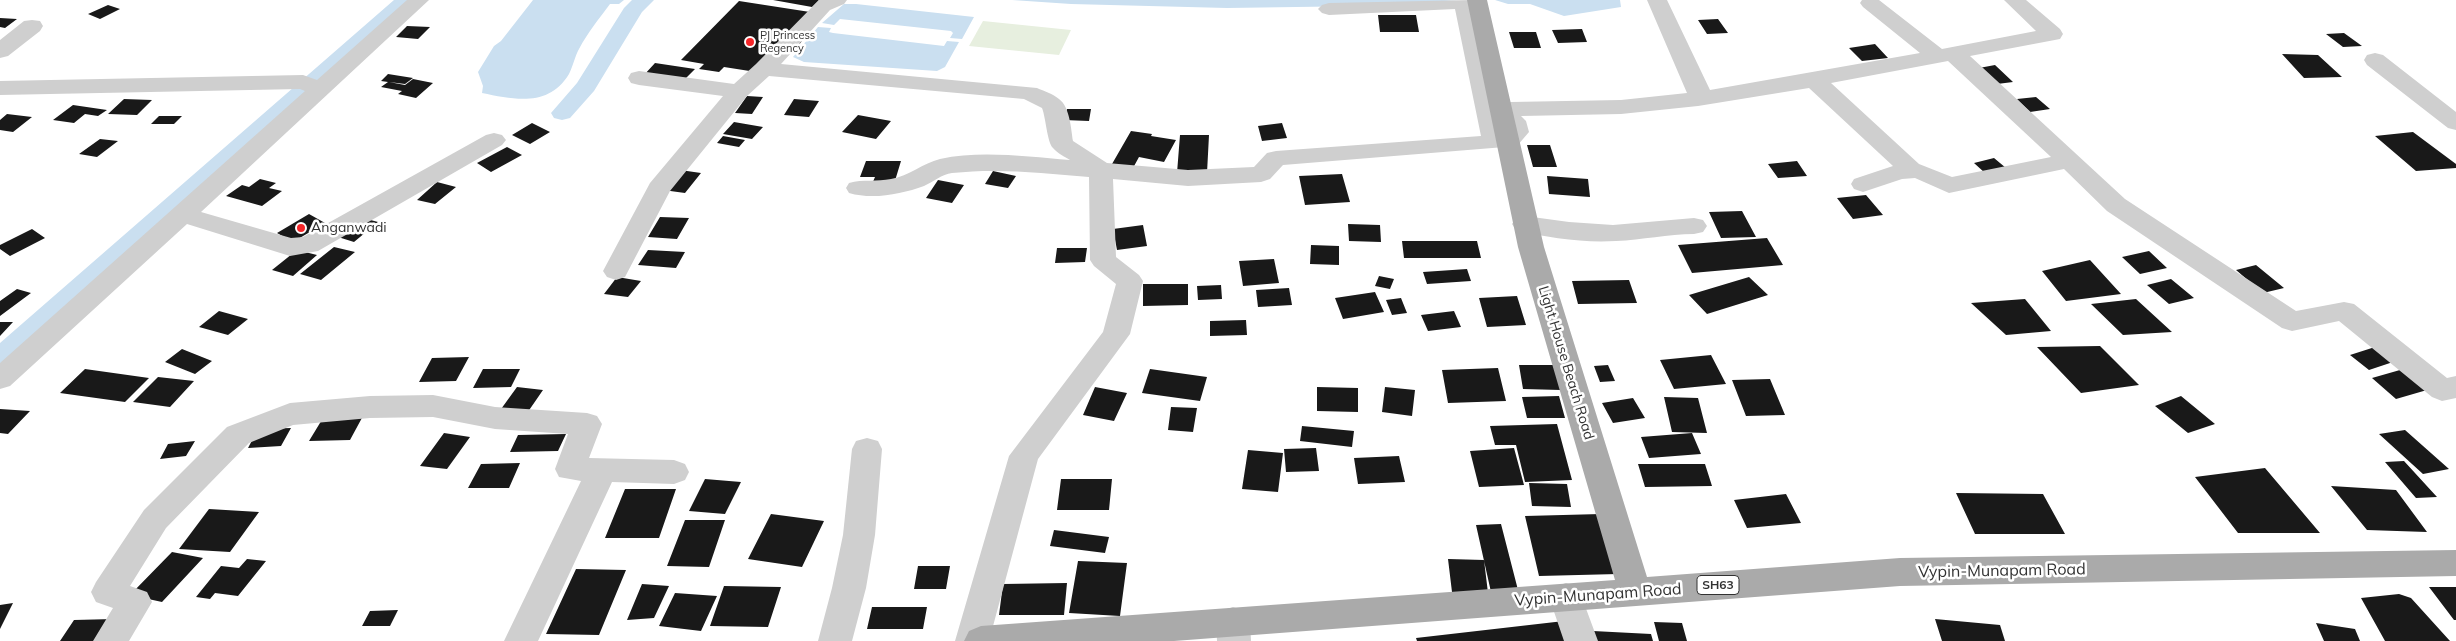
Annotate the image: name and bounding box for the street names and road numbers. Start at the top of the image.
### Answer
street label: Light House Beach Road [1535,284,1597,442]
street label: Vypin-Munapam Road [1918,560,2086,582]
road number: SH63 [1697,576,1739,594]
street label: Vypin-Munapam Road [1514,580,1682,610]

